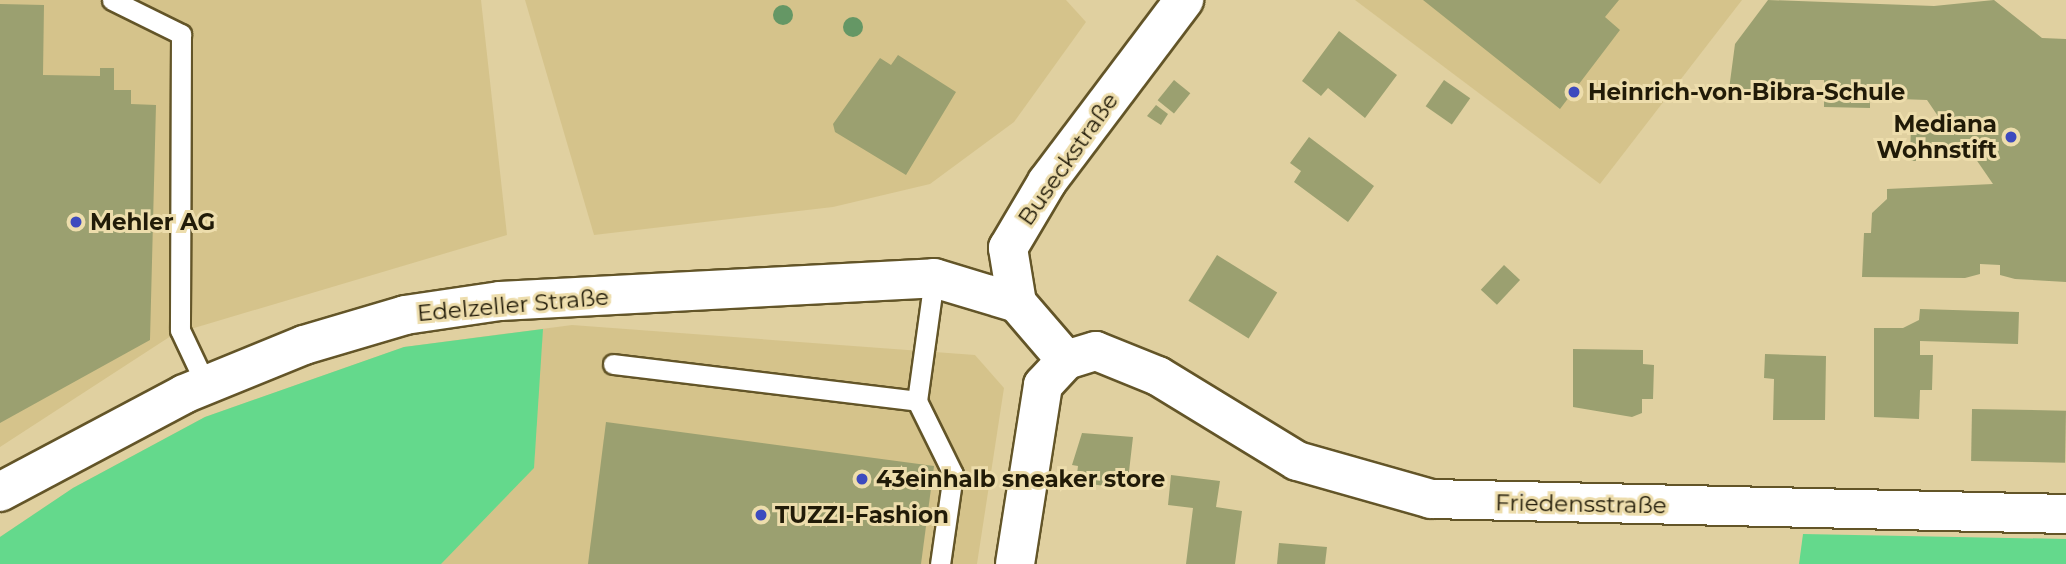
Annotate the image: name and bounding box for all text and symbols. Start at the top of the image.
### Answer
place label: Heinrich-von-Bibra-Schule [1588,78,1905,106]
marker: Heinrich-von-Bibra-Schule [1566,84,1582,100]
street label: Buseckstraße [1012,87,1124,231]
place label: Mediana Wohnstift [1877,110,1997,164]
marker: Mediana Wohnstift [2003,129,2019,145]
place label: Mehler AG [90,208,215,236]
marker: Mehler AG [68,214,84,230]
street label: Edelzeller Straße [416,283,610,327]
place label: 43einhalb sneaker store [876,465,1165,493]
marker: 43einhalb sneaker store [854,471,870,487]
street label: Friedensstraße [1495,489,1667,519]
place label: TUZZI-Fashion [775,501,949,529]
marker: TUZZI-Fashion [753,507,769,523]

